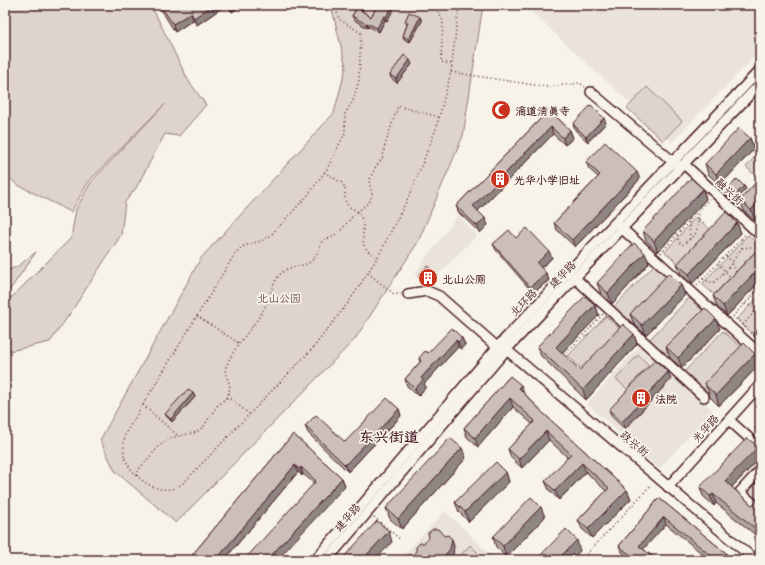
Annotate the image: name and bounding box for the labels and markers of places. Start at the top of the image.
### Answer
mosque icon: 滴道清真寺 [490,99,512,121]
place label: 滴道清真寺 [515,103,570,118]
building icon: 光华小学旧址 [489,168,511,190]
place label: 光华小学旧址 [514,172,580,187]
building icon: 北山公厕 [417,267,439,289]
place label: 北山公厕 [442,271,486,286]
building icon: 法院 [630,387,652,409]
place label: 法院 [655,391,677,406]

